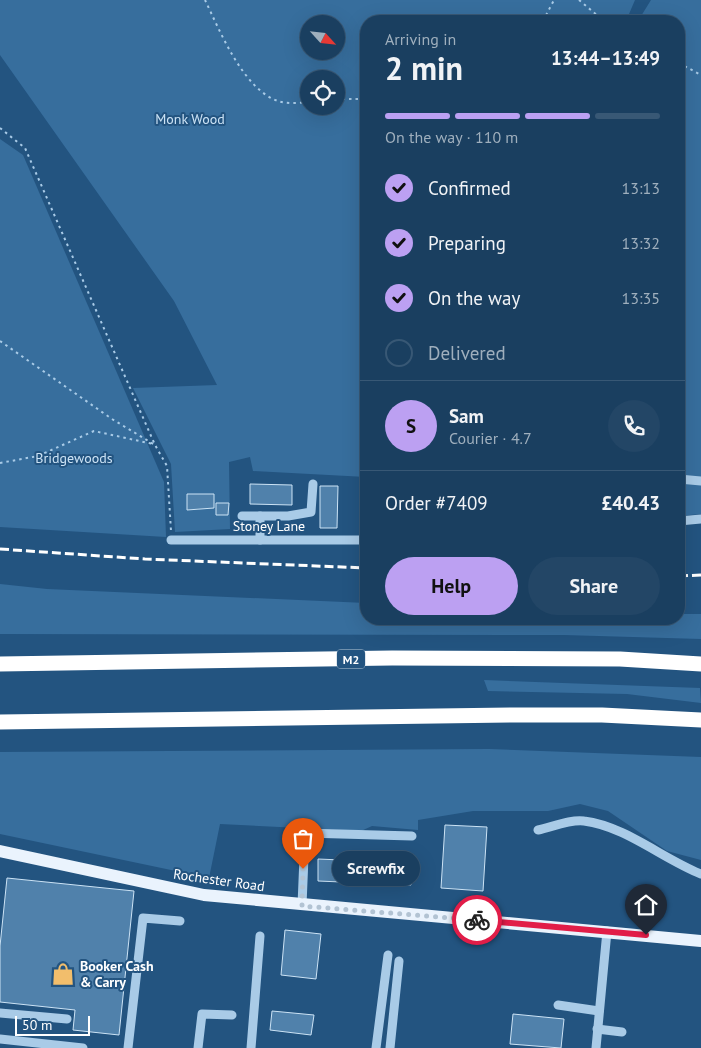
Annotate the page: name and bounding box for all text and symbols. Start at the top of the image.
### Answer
north arrow [300,15,345,60]
map controls [300,15,345,115]
text: Arriving in [385,29,456,49]
text: 13:44–13:49 [551,46,660,70]
text: 2 min [385,47,463,89]
button: locate [300,70,345,115]
park label: Monk Wood [155,110,225,128]
text: On the way · 110 m [385,127,518,147]
icon: check [385,174,413,202]
text: Confirmed [428,176,511,200]
text: 13:13 [622,178,660,198]
icon: check [385,229,413,257]
text: Preparing [428,231,506,255]
text: 13:32 [622,233,660,253]
icon: check [385,284,413,312]
text: On the way [428,286,520,310]
text: 13:35 [622,288,660,308]
text: Delivered [428,341,506,365]
button: phone [608,400,660,452]
text: Sam [449,404,484,428]
text: S [406,414,416,438]
text: Courier · 4.7 [449,428,532,448]
park label: Bridgewoods [35,449,113,467]
text: Order #7409 [385,491,488,515]
text: £40.43 [601,491,660,515]
street label: Stoney Lane [233,517,305,535]
button: Help [385,557,518,615]
button: Share [528,557,660,615]
road number: M2 [337,650,365,669]
pin [282,818,324,869]
icon: bag [289,825,317,853]
callout: Screwfix [333,852,420,886]
text: Screwfix [347,858,405,878]
street label: Rochester Road [172,865,266,895]
pin [625,884,667,935]
icon: home [632,891,660,919]
courier [452,895,502,945]
icon: bike [463,906,491,934]
place label: Booker Cash & Carry [80,957,154,991]
shop icon: Booker Cash & Carry [50,961,76,987]
scale bar [15,1013,90,1036]
text: 50 m [22,1016,52,1034]

